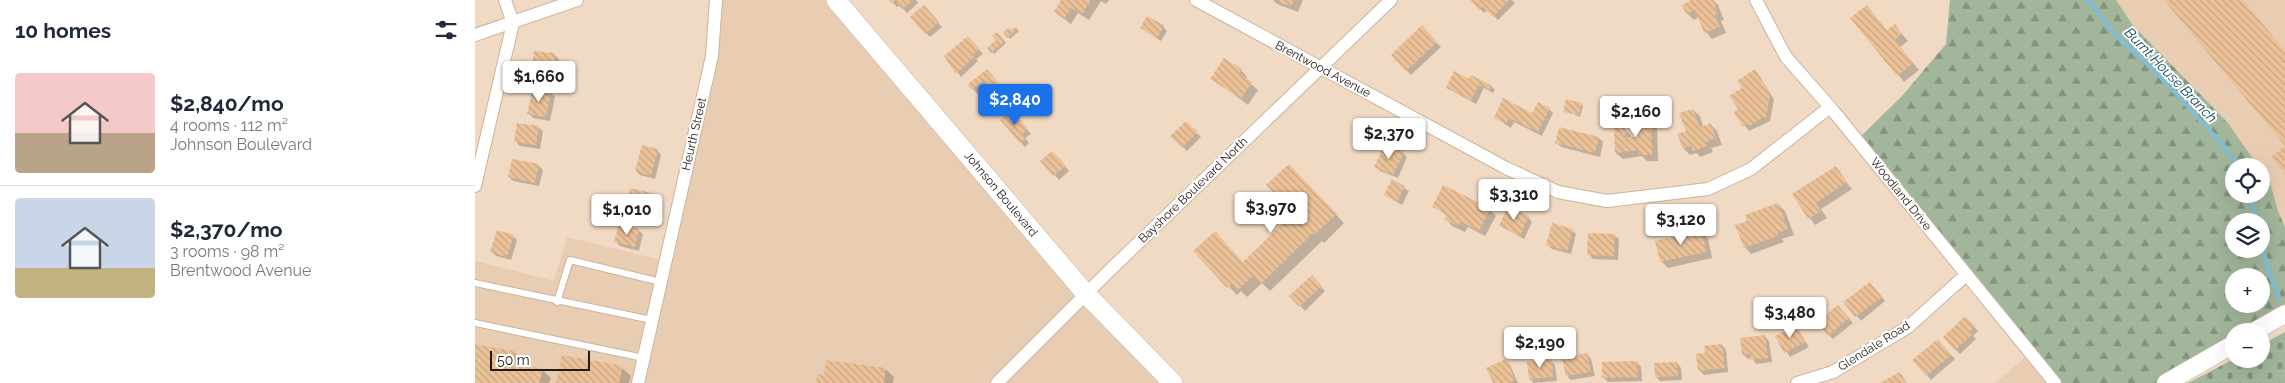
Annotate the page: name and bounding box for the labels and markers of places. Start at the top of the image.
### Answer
pin: $1,660 [498,61,580,103]
pin: $2,840 [974,84,1056,126]
pin: $2,160 [1595,96,1677,138]
pin: $2,370 [1348,118,1430,160]
pin: $3,310 [1473,178,1555,221]
pin: $3,970 [1230,192,1312,234]
pin: $1,010 [586,194,668,236]
pin: $3,120 [1640,204,1722,246]
pin: $3,480 [1749,296,1831,339]
pin: $2,190 [1499,326,1581,369]

